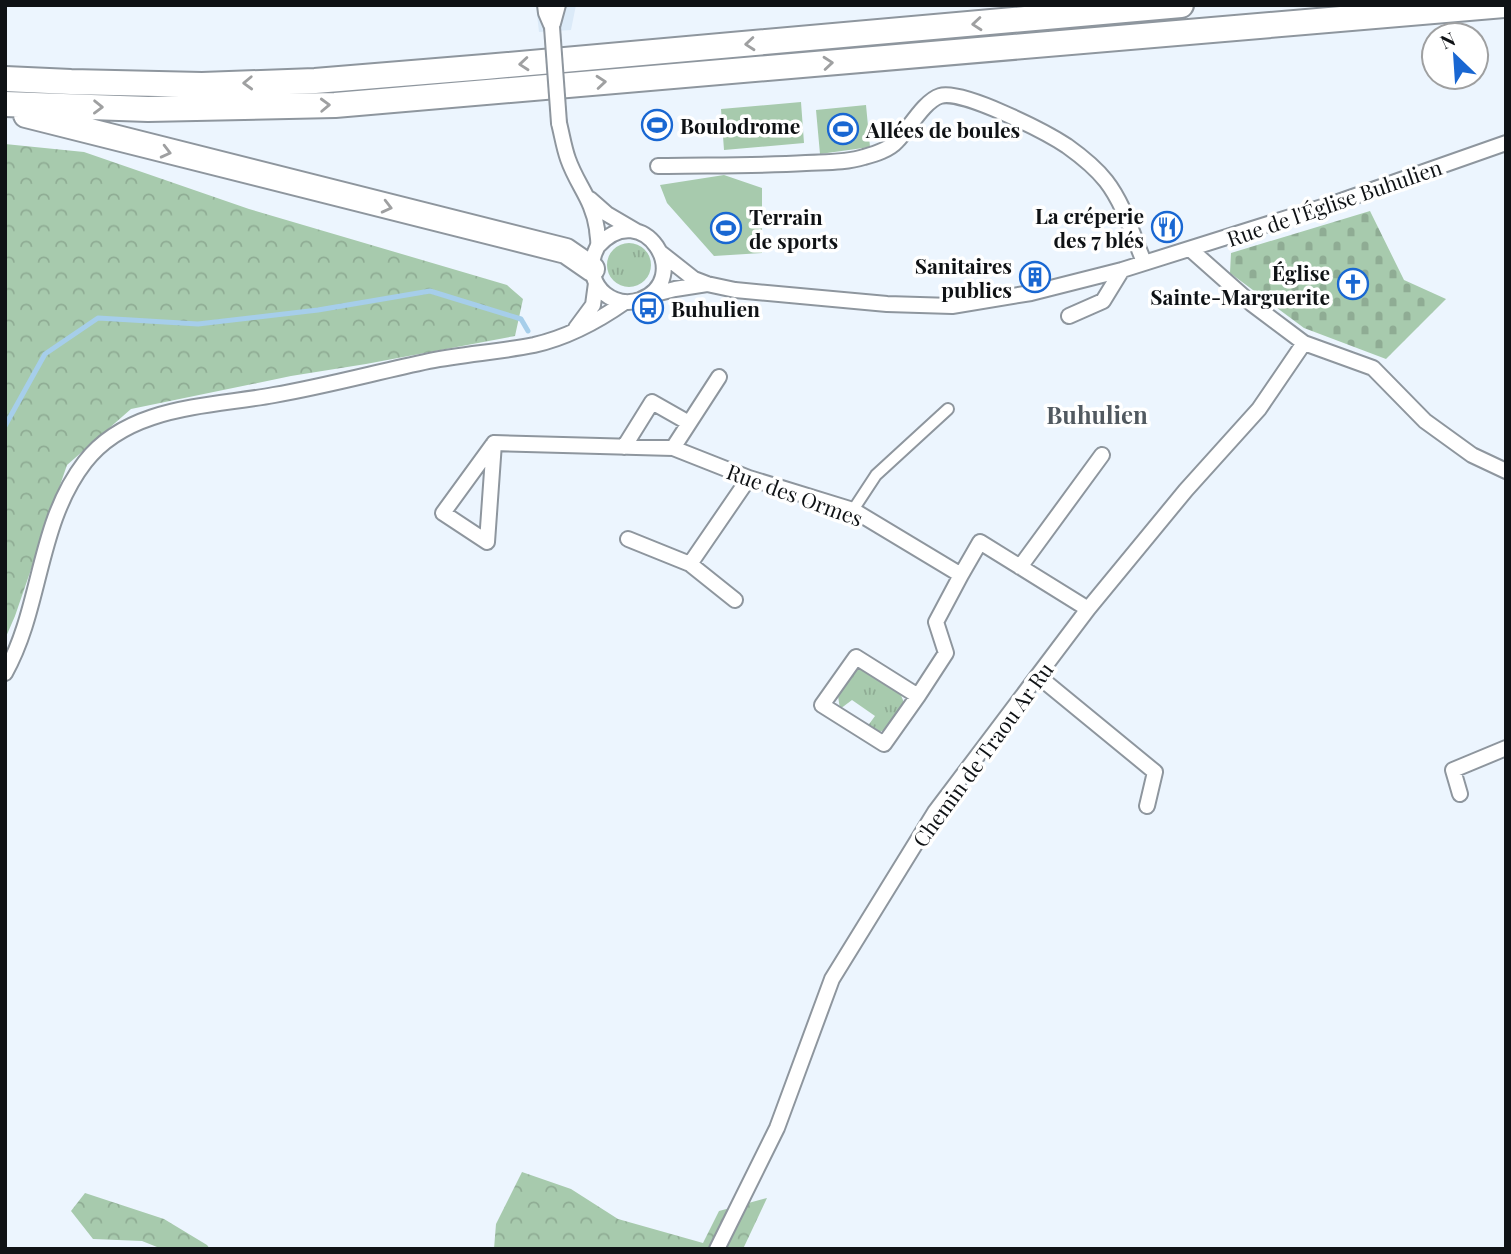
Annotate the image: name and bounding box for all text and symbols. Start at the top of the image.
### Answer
one-way arrow [971,16,983,31]
north arrow [1420,21,1490,91]
text: N [1436,25,1459,54]
one-way arrow [745,36,756,51]
one-way arrow [518,56,529,71]
one-way arrow [822,56,833,71]
one-way arrow [596,75,607,90]
one-way arrow [242,76,253,91]
one-way arrow [320,98,331,113]
one-way arrow [93,100,104,115]
sports icon: Boulodrome [640,108,674,142]
place label: Boulodrome [680,111,800,139]
sports icon: Allées de boules [826,112,860,146]
place label: Allées de boules [865,115,1020,143]
one-way arrow [160,144,172,158]
street label: Rue de l'Église Buhulien [1223,152,1446,252]
one-way arrow [381,199,393,213]
place label: La créperie des 7 blés [1035,201,1144,253]
place label: Terrain de sports [749,202,838,254]
restaurant icon: La créperie des 7 blés [1150,210,1184,244]
sports icon: Terrain de sports [709,211,743,245]
place label: Sanitaires publics [915,251,1012,303]
place label: Église Sainte-Marguerite [1150,258,1330,310]
building icon: Sanitaires publics [1018,260,1052,294]
church icon: Église Sainte-Marguerite [1336,267,1370,301]
bus stop icon: Buhulien [631,291,665,325]
place label: Buhulien [671,294,760,322]
district label: Buhulien [1046,398,1148,430]
street label: Rue des Ormes [723,456,867,532]
street label: Chemin de Traou Ar Ru [905,656,1059,852]

